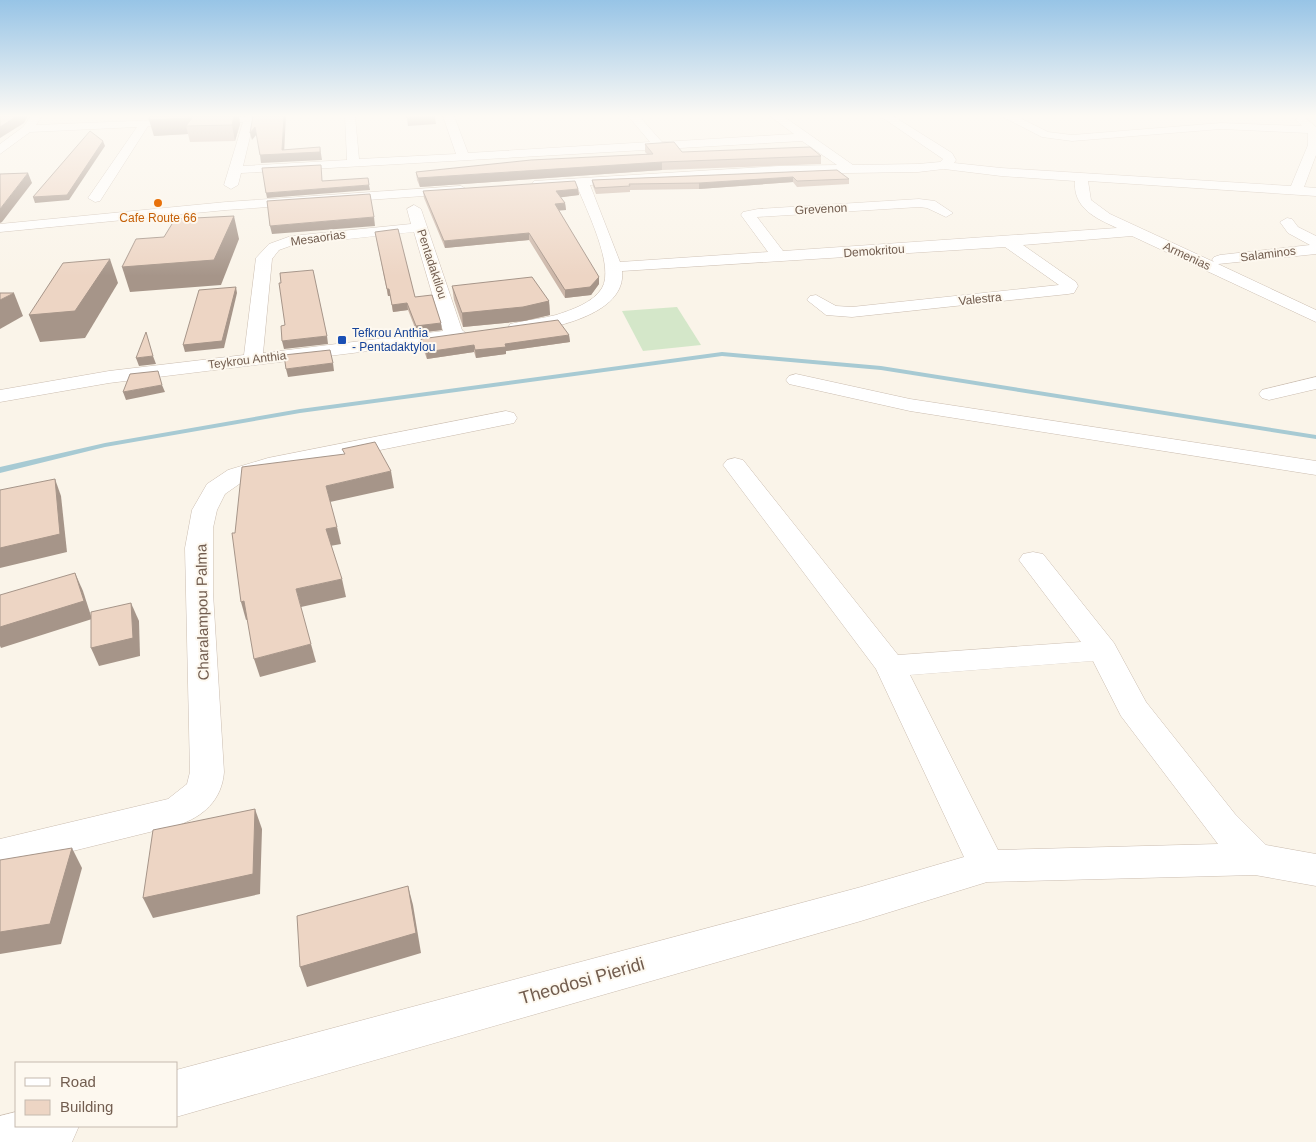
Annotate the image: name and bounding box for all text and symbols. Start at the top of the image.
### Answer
marker: Cafe Route 66 [152,197,164,209]
street label: Grevenon [794,201,848,217]
place label: Cafe Route 66 [119,211,197,225]
street label: Mesaorias [290,227,346,249]
street label: Pentadaktilou [414,227,450,301]
street label: Armenias [1161,239,1213,273]
street label: Demokritou [843,242,905,260]
street label: Salaminos [1239,244,1297,264]
street label: Valestra [958,290,1002,308]
place label: Tefkrou Anthia - Pentadaktylou [352,326,435,354]
marker: Tefkrou Anthia - Pentadaktylou [336,334,348,346]
street label: Teykrou Anthia [207,348,287,372]
street label: Charalampou Palma [192,543,212,681]
street label: Theodosi Pieridi [517,954,647,1008]
legend [15,1062,178,1127]
text: Road [60,1073,96,1090]
text: Building [60,1098,113,1115]

